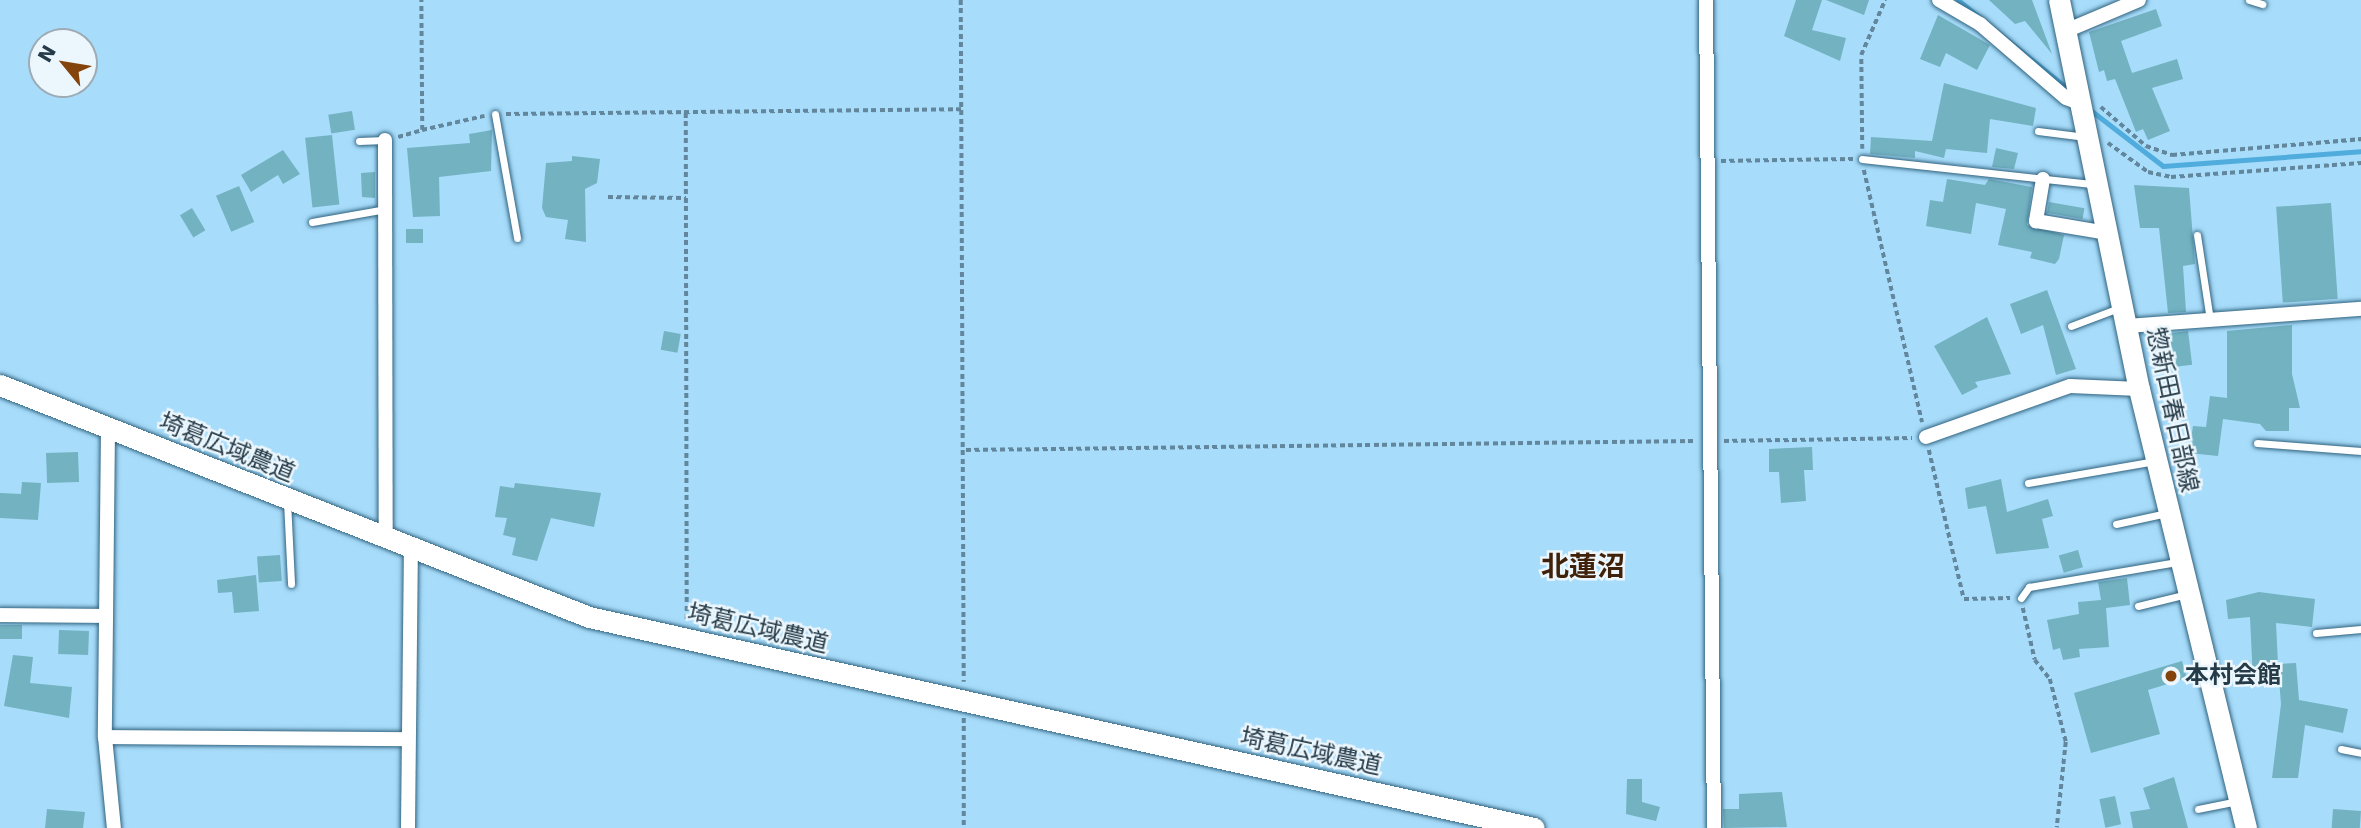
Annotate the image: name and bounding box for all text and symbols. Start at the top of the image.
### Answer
north arrow [28,28,98,98]
text: N [33,41,60,66]
street label: 惣新田春日部線 [2140,325,2204,495]
street label: 埼葛広域農道 [155,408,299,488]
district label: 北蓮沼 [1541,550,1625,584]
street label: 埼葛広域農道 [685,599,831,659]
place label: 本村会館 [2185,662,2281,690]
marker: 本村会館 [2163,668,2179,684]
street label: 埼葛広域農道 [1238,723,1384,781]

